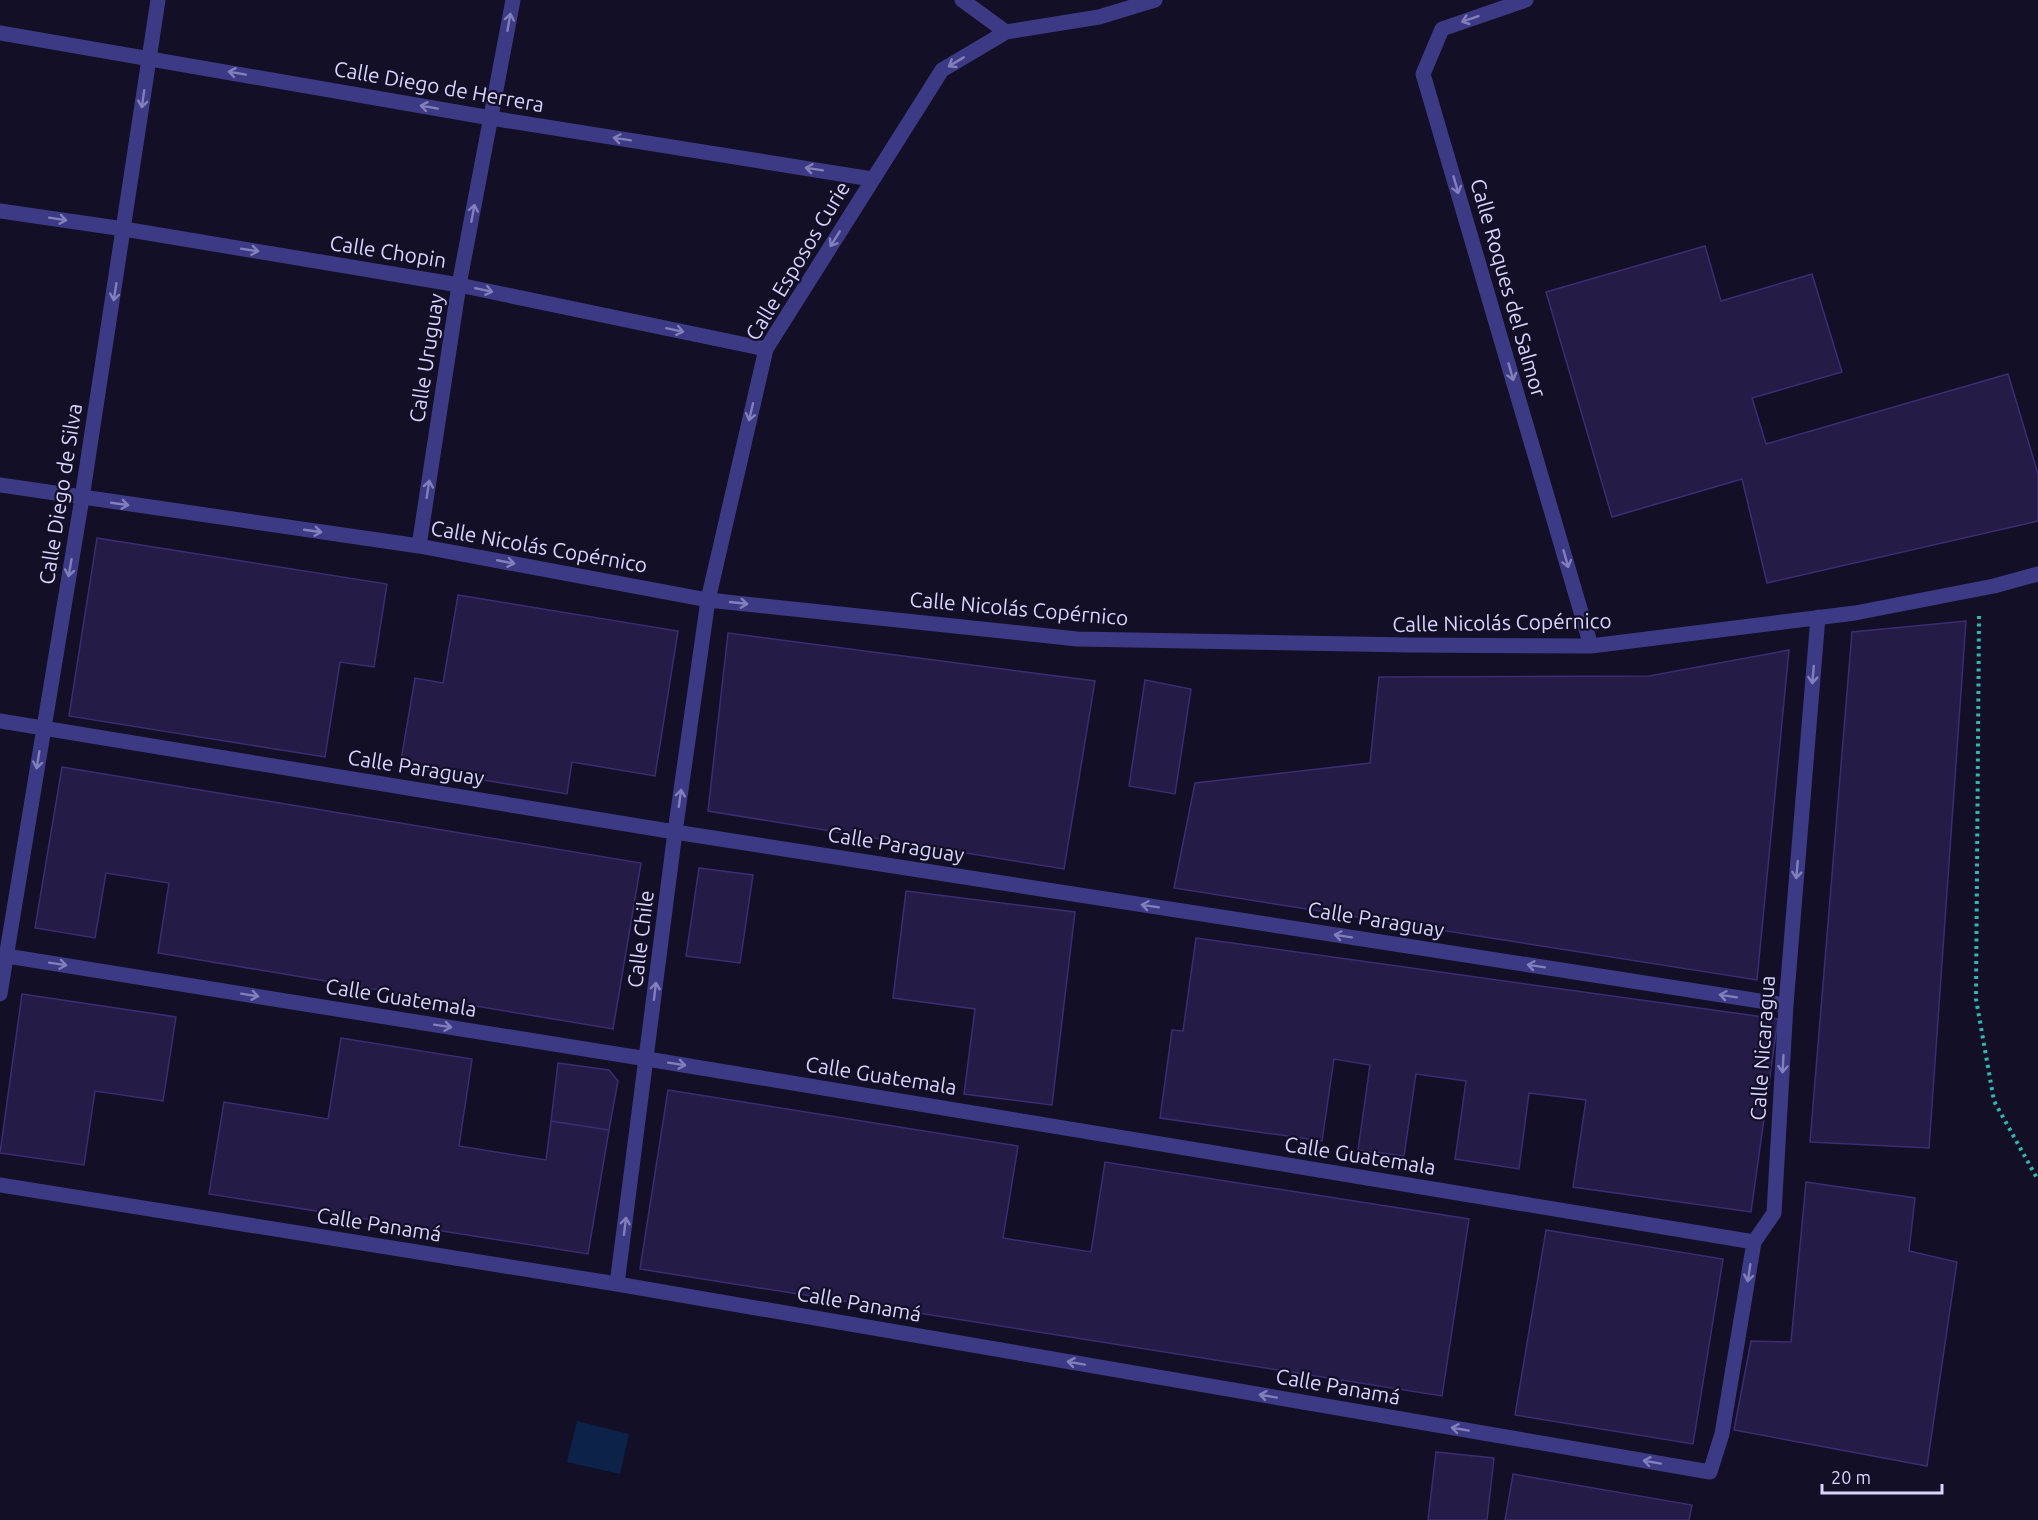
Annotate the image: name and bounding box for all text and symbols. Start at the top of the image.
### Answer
one-way arrow [504,12,515,32]
one-way arrow [1461,14,1480,25]
street label: Calle Diego de Herrera [332,56,546,116]
one-way arrow [948,56,965,68]
one-way arrow [228,67,248,78]
one-way arrow [138,89,149,109]
one-way arrow [420,101,440,112]
one-way arrow [612,133,632,144]
one-way arrow [805,164,825,175]
one-way arrow [1451,175,1462,194]
street label: Calle Roques del Salmor [1466,176,1552,400]
street label: Calle Esposos Curie [740,177,854,344]
one-way arrow [468,204,479,224]
one-way arrow [47,214,67,225]
street label: Calle Chopin [328,230,448,272]
one-way arrow [828,230,840,247]
one-way arrow [240,245,260,256]
one-way arrow [109,282,120,302]
one-way arrow [474,285,493,296]
street label: Calle Uruguay [404,292,448,424]
one-way arrow [665,325,684,336]
one-way arrow [1506,362,1517,381]
street label: Calle Diego de Silva [34,402,86,586]
one-way arrow [745,403,757,422]
one-way arrow [423,479,434,499]
one-way arrow [110,498,129,509]
street label: Calle Nicolás Copérnico [429,515,649,577]
one-way arrow [303,526,322,537]
one-way arrow [1561,549,1572,568]
one-way arrow [64,557,75,577]
one-way arrow [495,557,515,568]
street label: Calle Nicolás Copérnico [909,586,1129,630]
one-way arrow [728,598,748,609]
street label: Calle Nicolás Copérnico [1392,608,1612,636]
one-way arrow [1807,665,1818,685]
street label: Calle Paraguay [346,744,486,790]
one-way arrow [32,750,43,769]
one-way arrow [675,788,686,808]
street label: Calle Paraguay [826,821,966,867]
one-way arrow [1791,859,1802,879]
street label: Calle Chile [622,889,658,989]
street label: Calle Paraguay [1306,896,1446,942]
one-way arrow [1141,900,1161,911]
one-way arrow [1334,930,1353,941]
one-way arrow [47,959,67,970]
one-way arrow [1526,960,1546,971]
street label: Calle Guatemala [324,973,479,1021]
street label: Calle Nicaragua [1745,975,1779,1121]
one-way arrow [650,981,661,1001]
one-way arrow [240,990,260,1001]
one-way arrow [1719,990,1739,1001]
one-way arrow [432,1021,452,1032]
street label: Calle Guatemala [804,1051,959,1099]
one-way arrow [1777,1054,1788,1074]
one-way arrow [666,1059,686,1070]
street label: Calle Guatemala [1283,1131,1438,1179]
street label: Calle Panamá [315,1202,443,1246]
one-way arrow [620,1217,631,1236]
one-way arrow [1743,1263,1754,1283]
street label: Calle Panamá [795,1280,923,1326]
one-way arrow [1066,1357,1086,1368]
street label: Calle Panamá [1274,1363,1402,1409]
one-way arrow [1259,1390,1278,1401]
one-way arrow [1451,1423,1470,1434]
one-way arrow [1643,1456,1663,1467]
scale bar [1822,1457,1942,1495]
text: 20 m [1831,1467,1871,1487]

